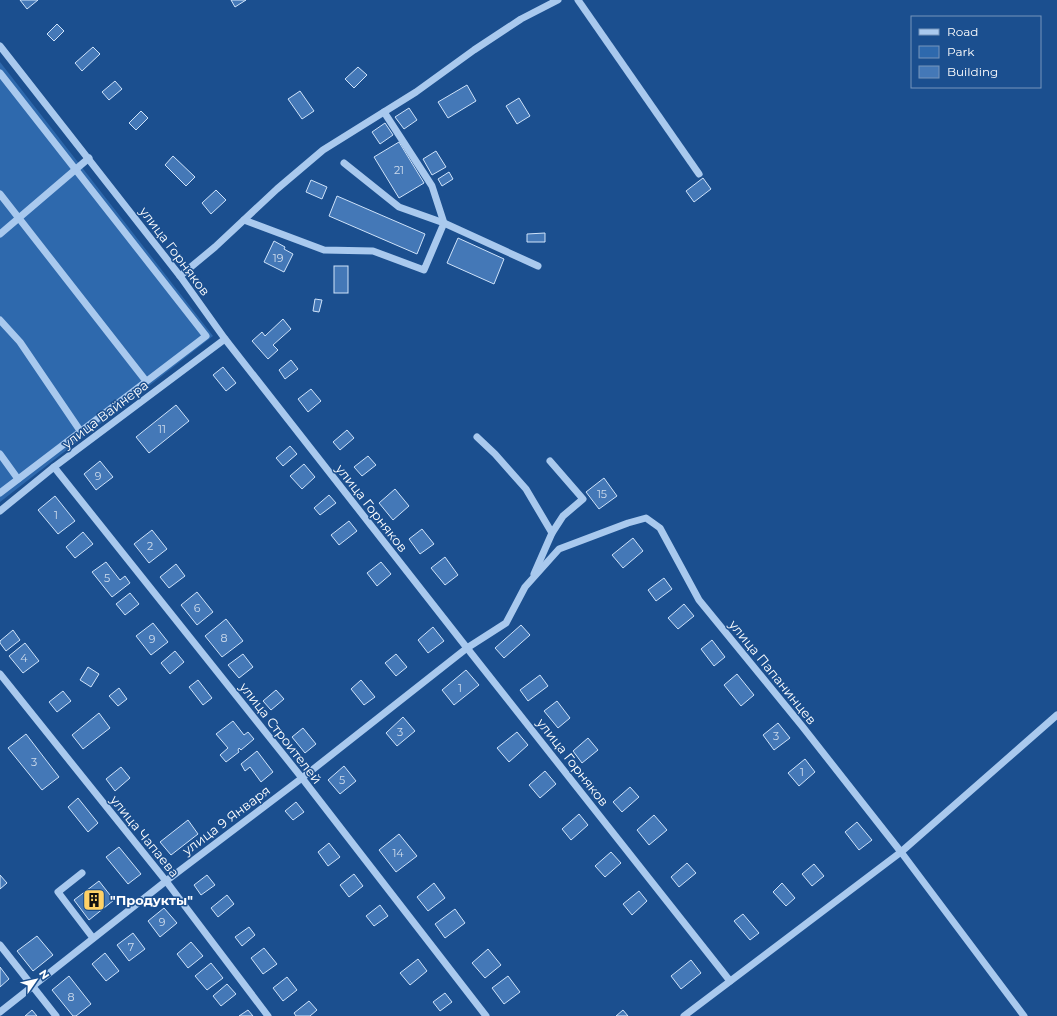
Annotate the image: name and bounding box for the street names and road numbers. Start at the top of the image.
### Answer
street label: улица Горняков [136,203,214,299]
street label: улица Вайнера [58,376,151,452]
street label: улица Горняков [332,460,411,555]
street label: улица Папанинцев [725,616,820,728]
street label: улица Строителей [236,678,326,787]
street label: улица Горняков [533,714,612,809]
street label: улица 9 Января [178,782,273,859]
street label: улица Чапаева [106,791,183,880]

